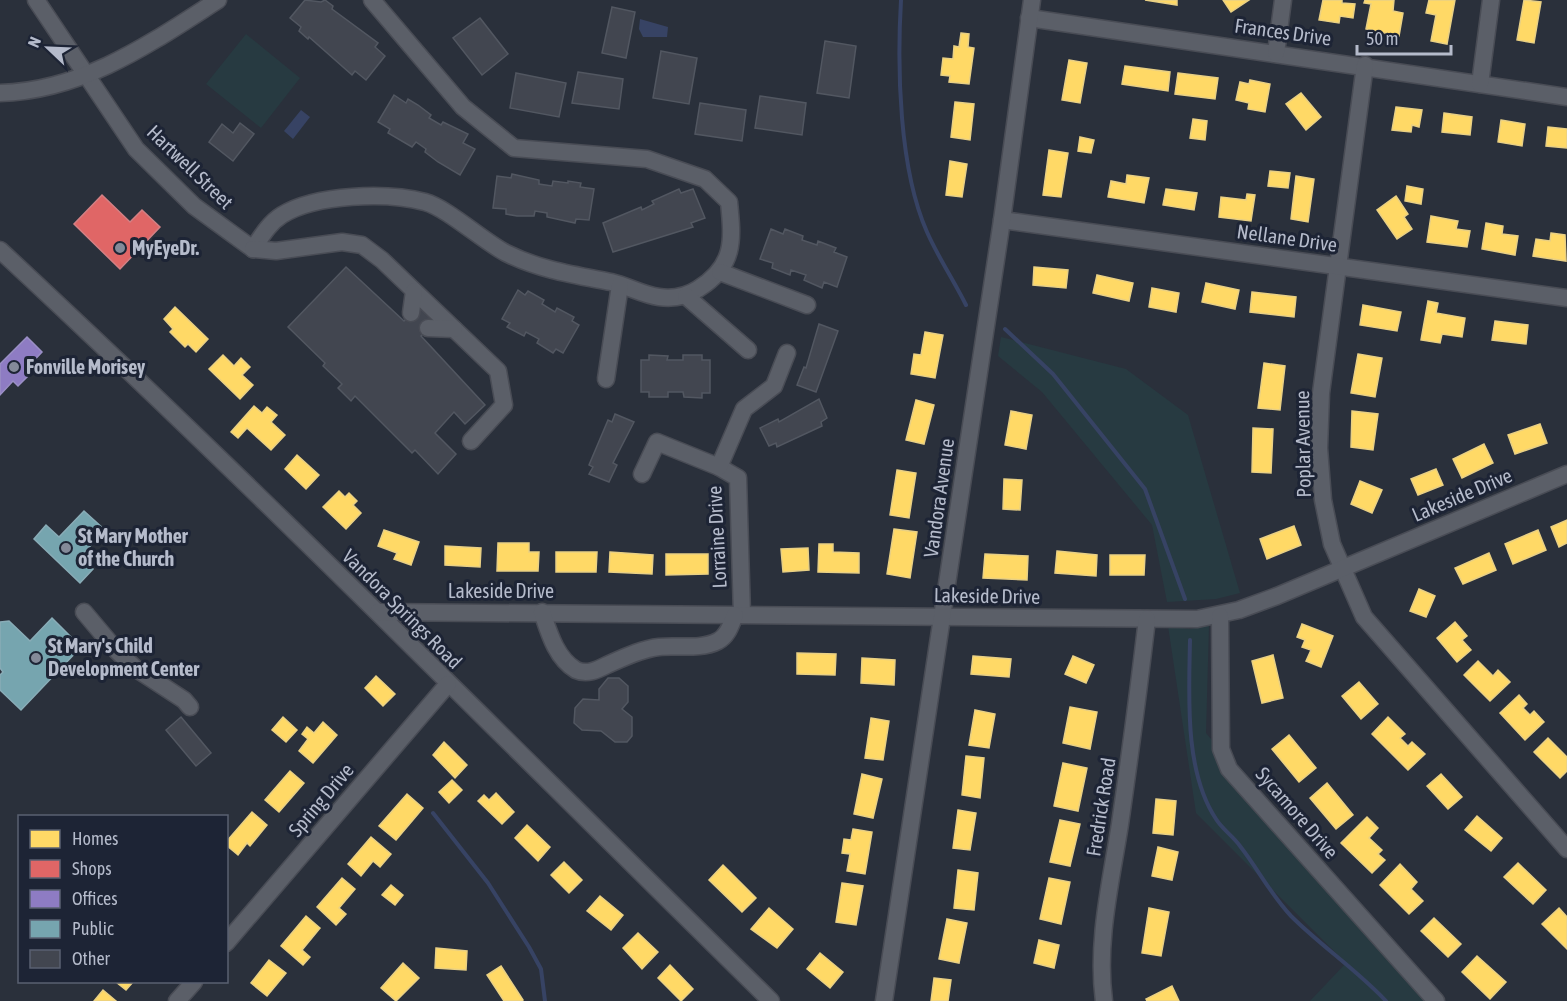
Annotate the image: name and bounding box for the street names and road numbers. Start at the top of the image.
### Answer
street label: Frances Drive [1233,13,1333,50]
street label: Hartwell Street [143,120,238,213]
street label: Nellane Drive [1235,219,1339,256]
street label: Poplar Avenue [1290,390,1315,498]
street label: Vandora Avenue [919,437,958,559]
street label: Lakeside Drive [1408,463,1515,526]
street label: Lorraine Drive [702,485,731,589]
street label: Vandora Springs Road [338,544,467,673]
street label: Lakeside Drive [448,579,554,602]
street label: Lakeside Drive [934,583,1040,608]
street label: Fredrick Road [1081,756,1120,858]
street label: Spring Drive [283,758,358,841]
street label: Sycamore Drive [1252,762,1343,863]

